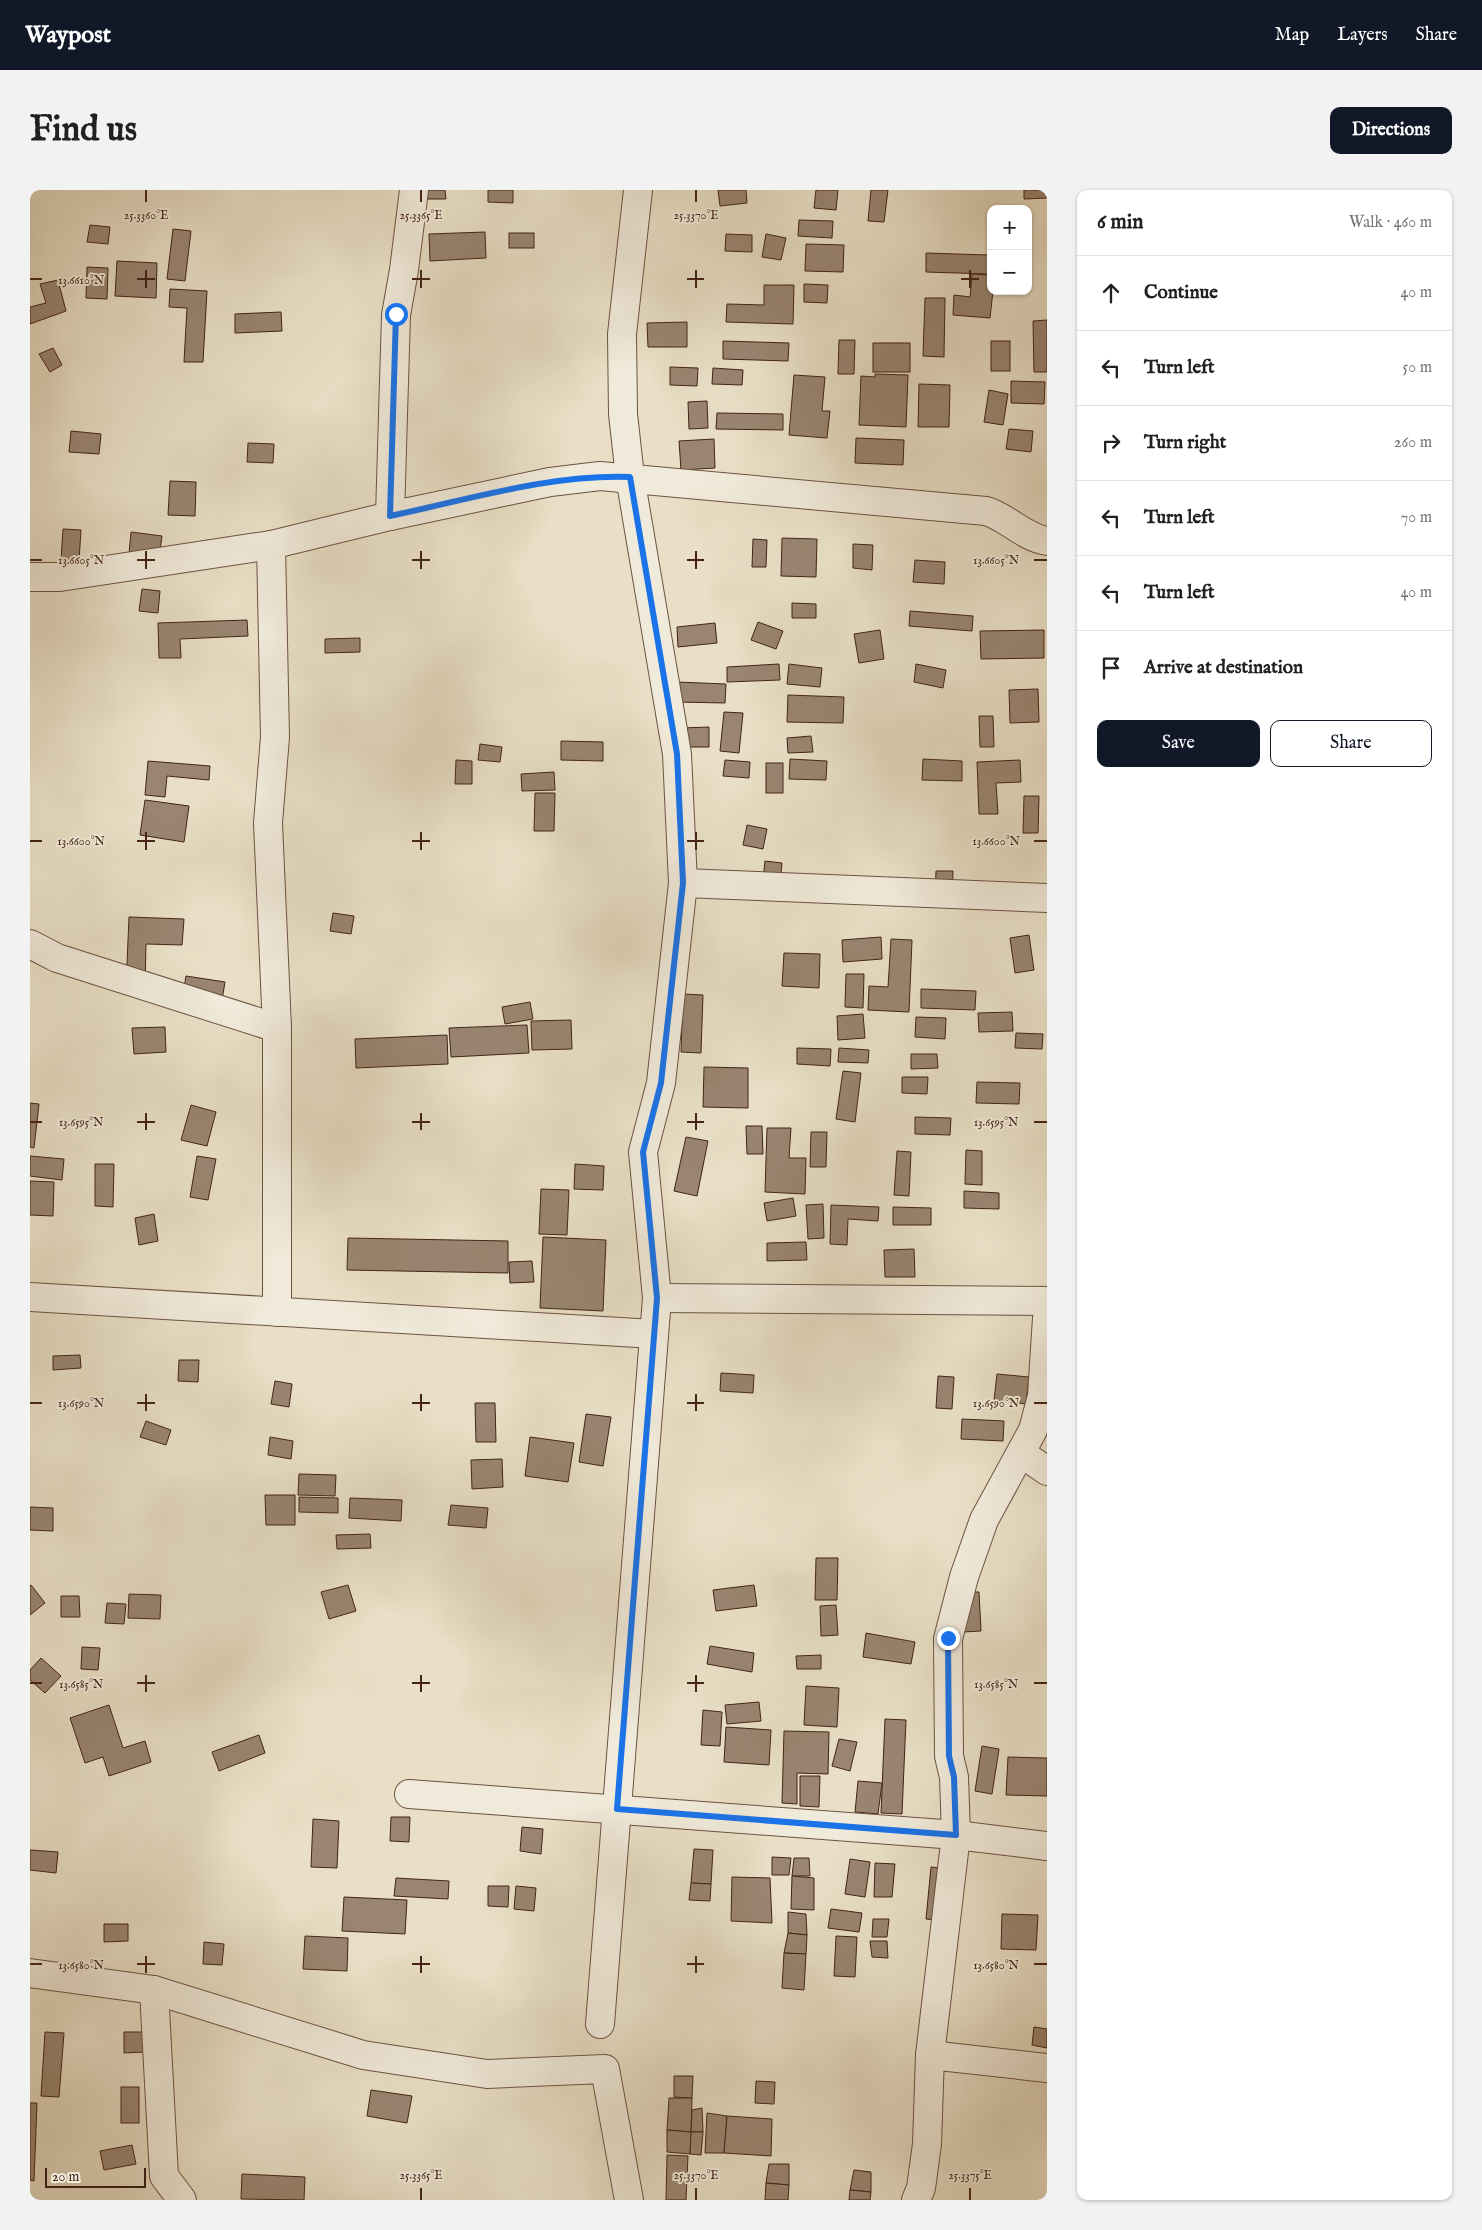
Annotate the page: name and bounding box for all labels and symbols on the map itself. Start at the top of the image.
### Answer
text: 25.3360°E [124,208,168,223]
text: 25.3365°E [399,208,443,223]
text: 25.3370°E [673,208,719,223]
text: 13.6610°N [58,273,105,288]
route start [385,303,408,326]
text: 13.6605°N [58,553,105,568]
text: 13.6605°N [973,553,1020,568]
text: 13.6600°N [57,834,105,849]
text: 13.6600°N [972,834,1020,849]
text: 13.6595°N [59,1115,104,1130]
text: 13.6595°N [974,1115,1019,1130]
text: 13.6590°N [58,1396,105,1411]
text: 13.6590°N [973,1396,1020,1411]
route end [937,1627,960,1650]
text: 13.6585°N [59,1677,104,1692]
text: 13.6585°N [974,1677,1019,1692]
text: 13.6580°N [58,1958,104,1973]
text: 13.6580°N [973,1958,1019,1973]
scale bar [45,2165,146,2188]
text: 25.3365°E [399,2168,443,2183]
text: 25.3370°E [673,2168,719,2183]
text: 25.3375°E [948,2168,992,2183]

